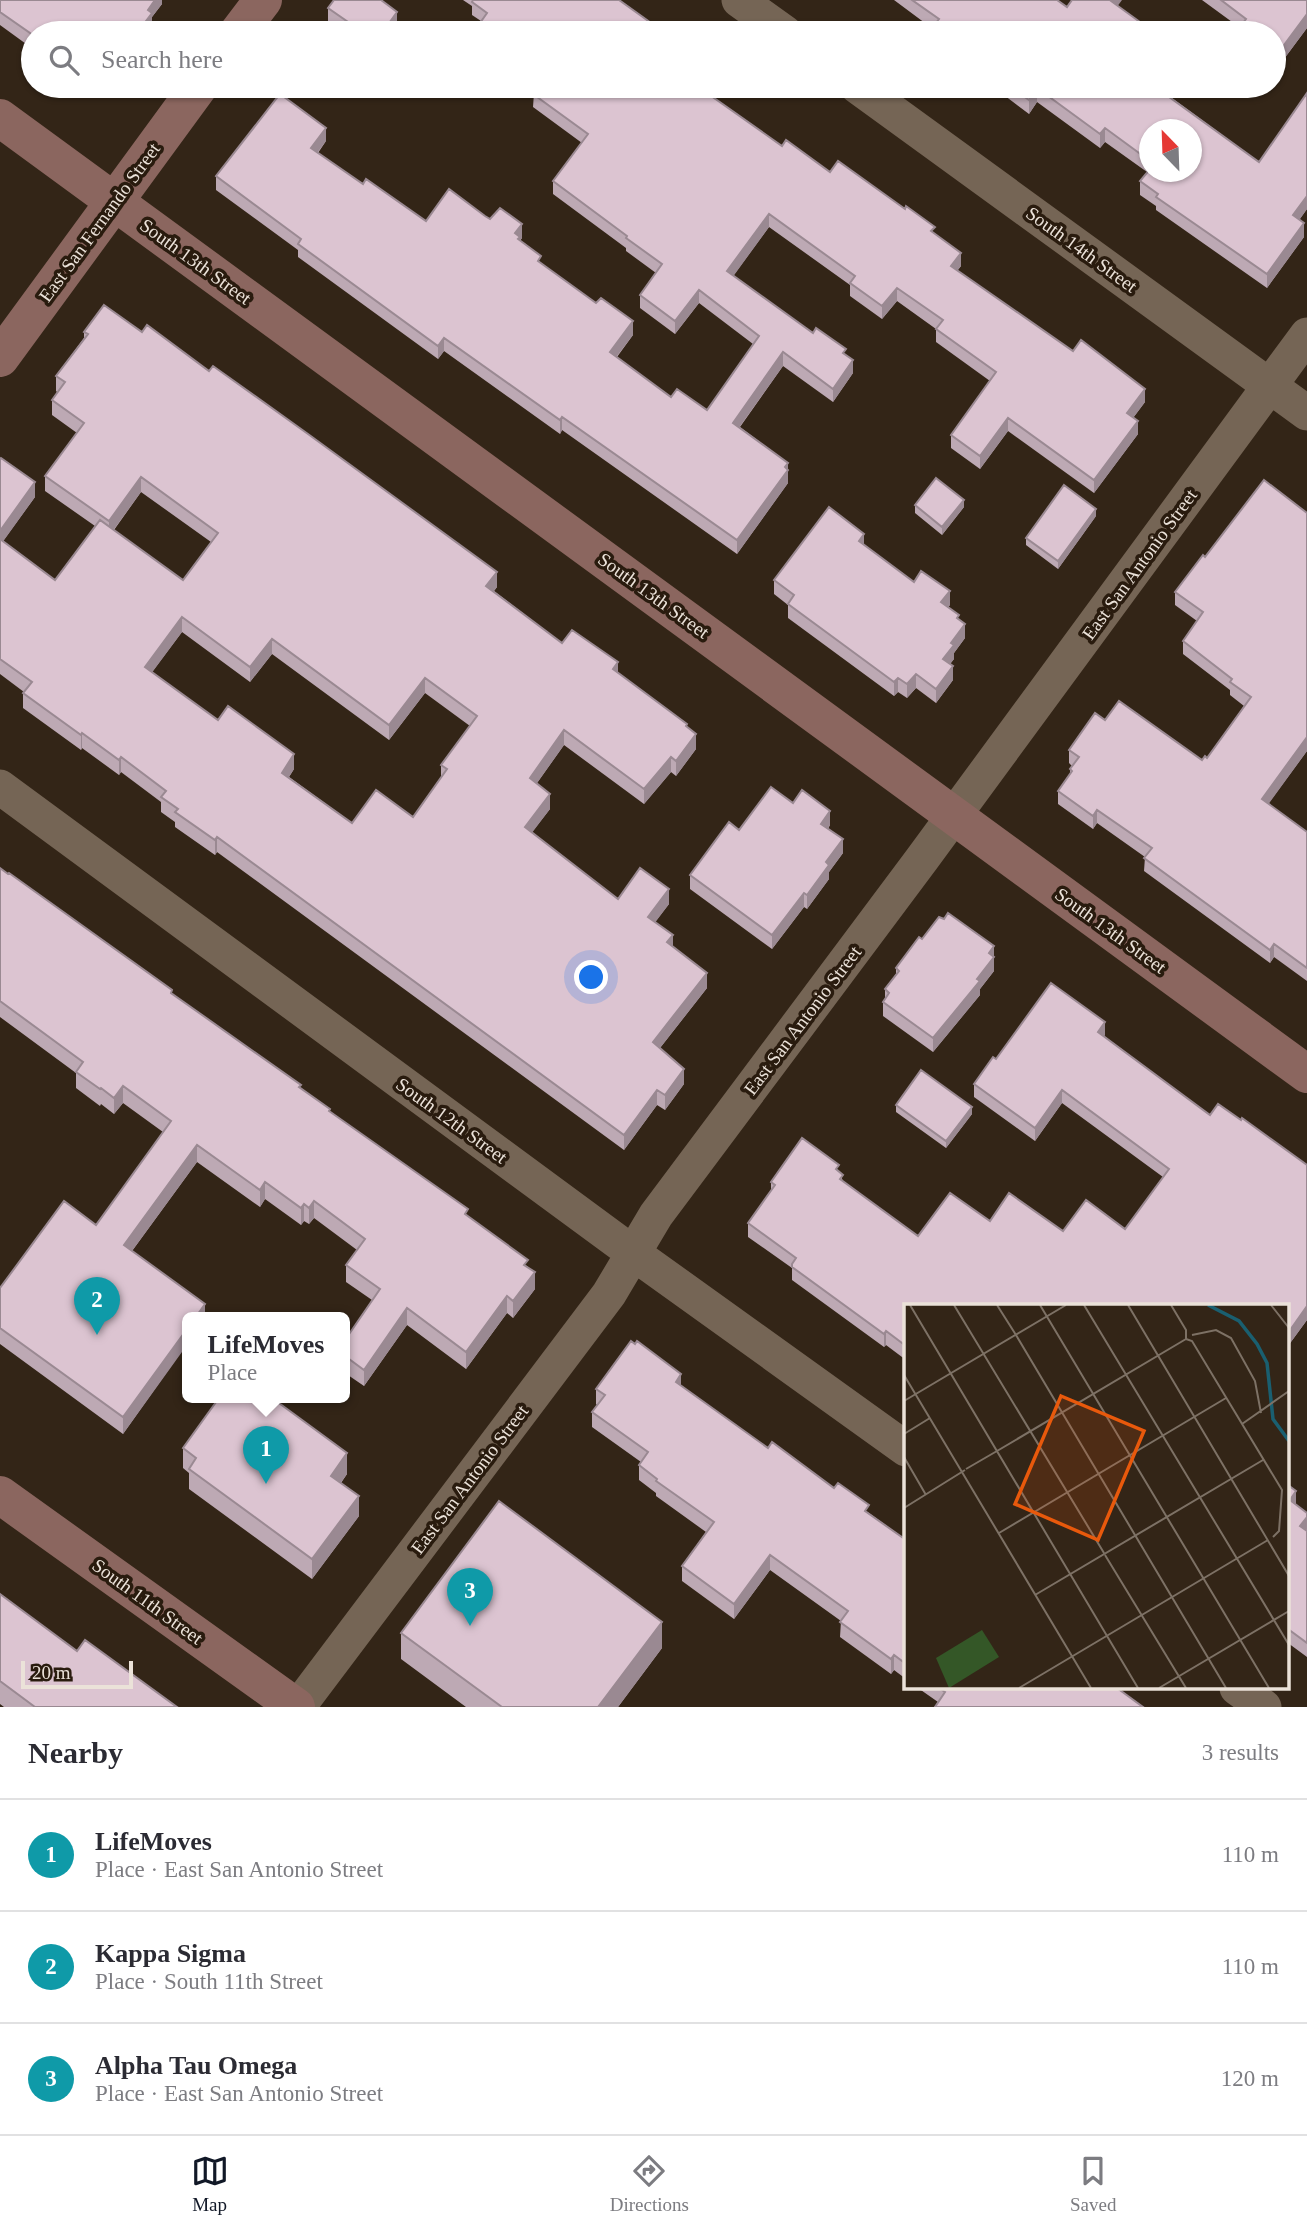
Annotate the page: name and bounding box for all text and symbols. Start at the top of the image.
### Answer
search box [21,21,1286,98]
icon: search [45,41,83,79]
text: Search here [101,45,223,74]
north arrow [1139,119,1202,182]
street label: East San Fernando Street [35,138,165,306]
street label: South 14th Street [1022,202,1142,297]
street label: South 13th Street [136,214,256,309]
street label: East San Antonio Street [1078,484,1202,644]
street label: South 13th Street [594,548,714,643]
street label: South 13th Street [1051,883,1171,978]
street label: East San Antonio Street [740,941,866,1099]
your location [574,960,608,994]
street label: South 12th Street [392,1073,512,1168]
pin: 2 [74,1277,120,1335]
inset map [904,1304,1290,1689]
popup [182,1312,350,1403]
text: LifeMoves [208,1330,324,1359]
text: Place [208,1360,257,1385]
street label: East San Antonio Street [407,1400,533,1558]
pin: 1 [243,1426,289,1484]
street label: South 11th Street [88,1554,208,1649]
pin: 3 [447,1568,493,1626]
scale bar [21,1658,133,1690]
text: 20 m [32,1662,71,1683]
text: Nearby [28,1736,123,1769]
text: 3 results [1202,1740,1279,1765]
text: LifeMoves [95,1827,212,1856]
text: 1 [45,1842,57,1867]
text: 110 m [1222,1842,1279,1867]
text: Place · East San Antonio Street [95,1857,383,1882]
text: Kappa Sigma [95,1939,246,1968]
text: 2 [45,1954,57,1979]
text: 110 m [1222,1954,1279,1979]
text: Place · South 11th Street [95,1969,323,1994]
text: Alpha Tau Omega [95,2051,297,2080]
text: 3 [45,2066,57,2091]
text: 120 m [1221,2066,1279,2091]
text: Place · East San Antonio Street [95,2081,383,2106]
tab: Map [191,2152,229,2216]
tab: Directions [610,2152,689,2216]
tab: Saved [1070,2152,1116,2216]

